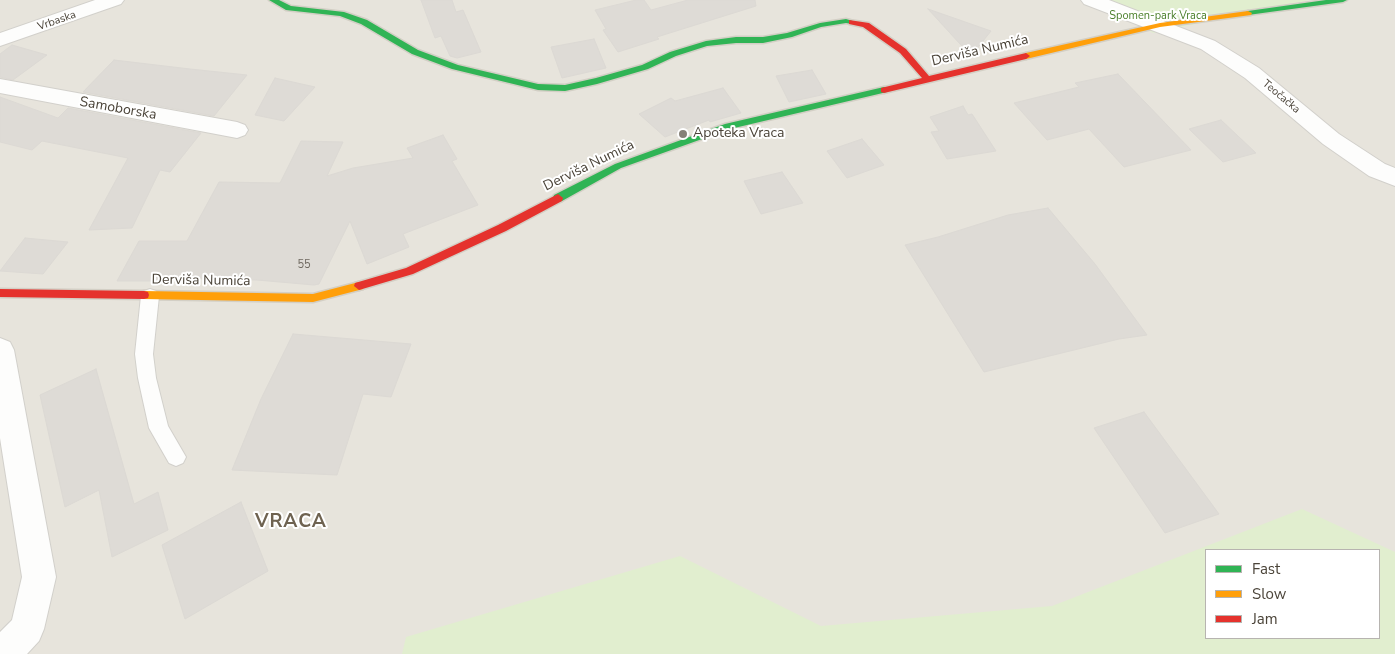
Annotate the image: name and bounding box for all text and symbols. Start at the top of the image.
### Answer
street label: Vrbaska [36,8,78,34]
park label: Spomen-park Vraca [1109,9,1207,23]
street label: Derviša Numića [930,32,1030,70]
street label: Teočačka [1260,77,1302,117]
street label: Samoborska [78,94,158,124]
place label: Apoteka Vraca [693,126,784,142]
marker: Apoteka Vraca [677,128,689,140]
street label: Derviša Numića [541,137,637,195]
house number: 55 [297,258,311,272]
street label: Derviša Numića [151,272,251,290]
district label: VRACA [254,511,328,533]
legend [1205,549,1380,639]
text: Fast [1252,559,1280,579]
text: Slow [1252,584,1286,604]
text: Jam [1252,609,1278,629]

